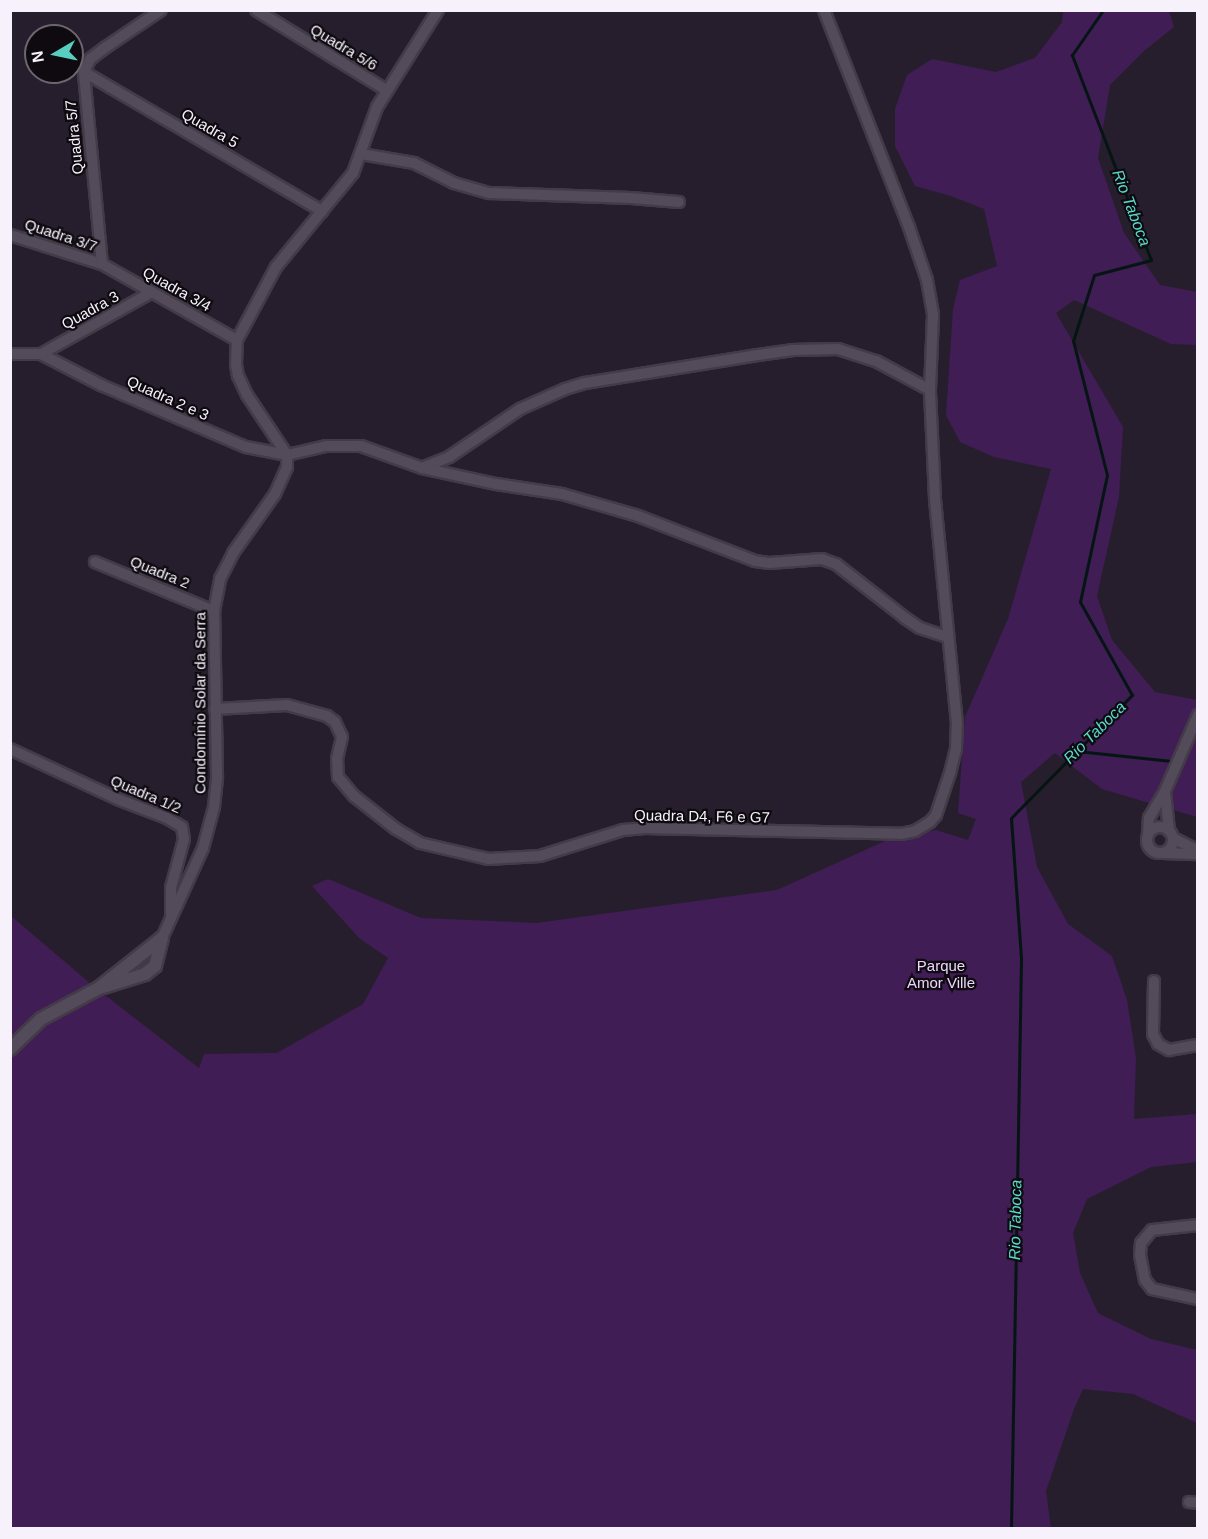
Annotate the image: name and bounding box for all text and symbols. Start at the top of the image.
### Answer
street label: Quadra 5/6 [307,20,381,74]
north arrow [24,24,84,84]
text: N [28,50,47,64]
street label: Quadra 5/7 [61,99,87,175]
street label: Quadra 5 [178,105,242,151]
water label: Rio Taboca [1108,167,1154,249]
street label: Quadra 3/7 [23,215,99,255]
street label: Quadra 3/4 [140,263,214,315]
street label: Quadra 3 [58,287,122,333]
street label: Quadra 2 e 3 [124,372,212,424]
street label: Quadra 2 [128,552,192,592]
street label: Condomínio Solar da Serra [191,612,209,794]
water label: Rio Taboca [1060,698,1130,768]
street label: Quadra 1/2 [108,771,184,817]
street label: Quadra D4, F6 e G7 [634,806,770,826]
park label: Parque Amor Ville [907,956,975,991]
water label: Rio Taboca [1006,1180,1026,1260]

